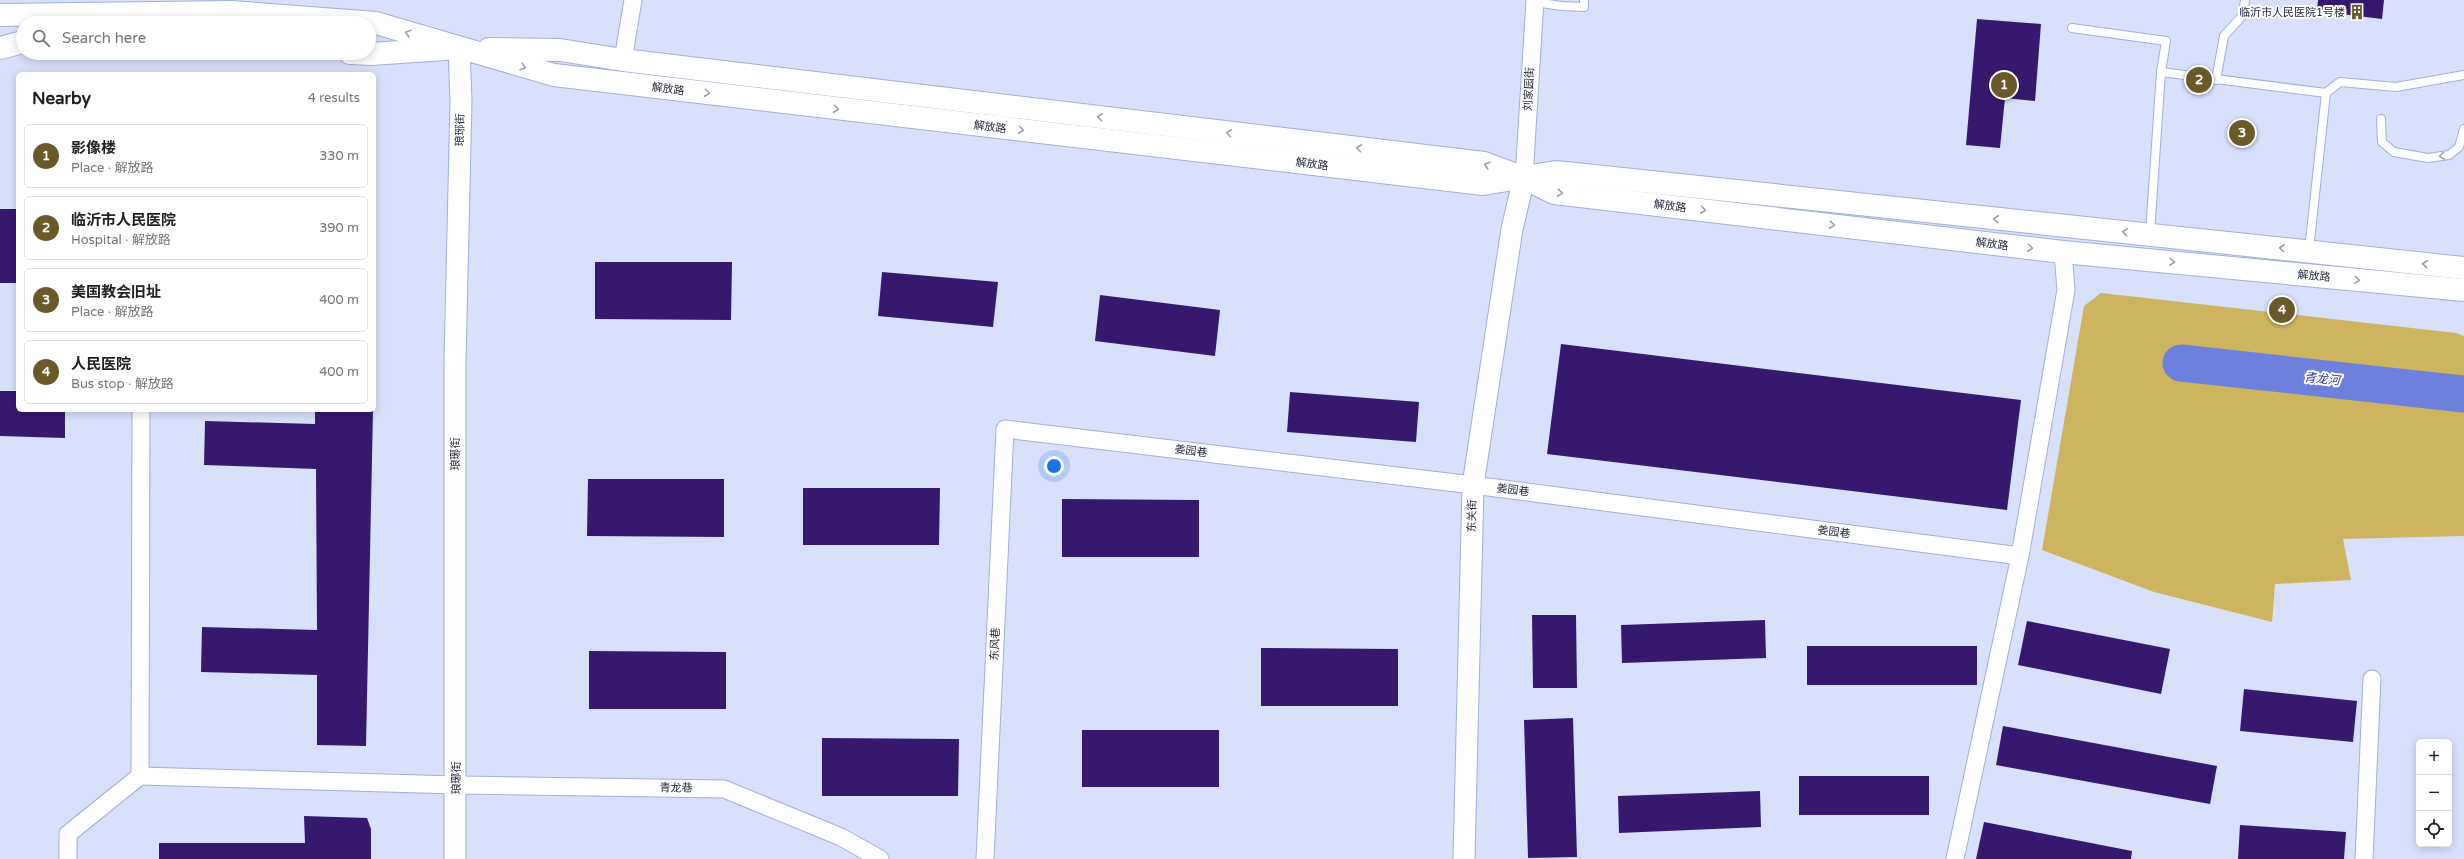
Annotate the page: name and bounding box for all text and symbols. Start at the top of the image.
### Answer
building icon: 临沂市人民医院1号楼 [2348,3,2366,21]
place label: 临沂市人民医院1号楼 [2239,6,2345,19]
search box [16,16,376,60]
icon: search [30,27,52,49]
text: Search here [62,29,146,47]
one-way arrow [405,29,412,38]
one-way arrow [520,62,526,70]
pin: 2 [2186,65,2212,95]
street label: 刘家园街 [1521,67,1537,111]
pin: 1 [1991,70,2017,100]
street label: 解放路 [651,81,685,97]
text: Nearby [32,88,91,109]
one-way arrow [704,89,710,98]
text: 4 results [308,90,360,106]
one-way arrow [833,104,839,113]
street label: 琅琊街 [453,113,467,147]
one-way arrow [1097,113,1103,122]
pin: 3 [2229,118,2255,148]
street label: 解放路 [973,119,1007,135]
one-way arrow [1018,125,1024,134]
one-way arrow [1226,128,1232,137]
text: 影像楼 [71,139,116,157]
one-way arrow [1355,144,1362,153]
text: 1 [42,148,50,164]
text: 330 m [319,148,359,164]
one-way arrow [2439,151,2445,160]
street label: 解放路 [1295,156,1329,172]
text: Place · 解放路 [71,160,154,176]
one-way arrow [1484,161,1491,170]
one-way arrow [1556,188,1563,197]
street label: 解放路 [1653,198,1687,214]
one-way arrow [1699,205,1706,214]
text: 临沂市人民医院 [71,211,176,229]
one-way arrow [1993,214,1999,223]
text: 2 [42,220,50,236]
text: 390 m [319,220,359,236]
one-way arrow [1829,220,1835,229]
one-way arrow [2122,228,2128,237]
text: Hospital · 解放路 [71,232,171,248]
street label: 解放路 [1975,236,2009,252]
one-way arrow [2027,243,2033,252]
one-way arrow [2279,244,2285,253]
one-way arrow [2169,258,2175,267]
one-way arrow [2422,260,2428,269]
street label: 解放路 [2297,268,2331,284]
one-way arrow [2354,275,2360,284]
text: 美国教会旧址 [71,283,161,301]
text: 3 [42,292,50,308]
text: 400 m [319,292,359,308]
pin: 4 [2269,295,2295,325]
text: Place · 解放路 [71,304,154,320]
text: 人民医院 [71,355,131,373]
text: 4 [42,364,50,380]
text: 400 m [319,364,359,380]
water label: 青龙河 [2303,370,2343,388]
text: Bus stop · 解放路 [71,376,174,392]
street label: 琅琊街 [449,438,462,471]
street label: 姜园巷 [1174,443,1208,459]
your location [1044,456,1064,476]
street label: 姜园巷 [1496,482,1530,498]
street label: 东关街 [1465,499,1479,533]
street label: 姜园巷 [1817,524,1851,540]
street label: 东风巷 [988,627,1002,661]
map controls [2416,739,2452,847]
button: + [2416,739,2452,775]
street label: 琅琊街 [450,762,463,795]
button: − [2416,775,2452,811]
street label: 青龙巷 [659,781,693,795]
button: locate [2416,811,2452,847]

